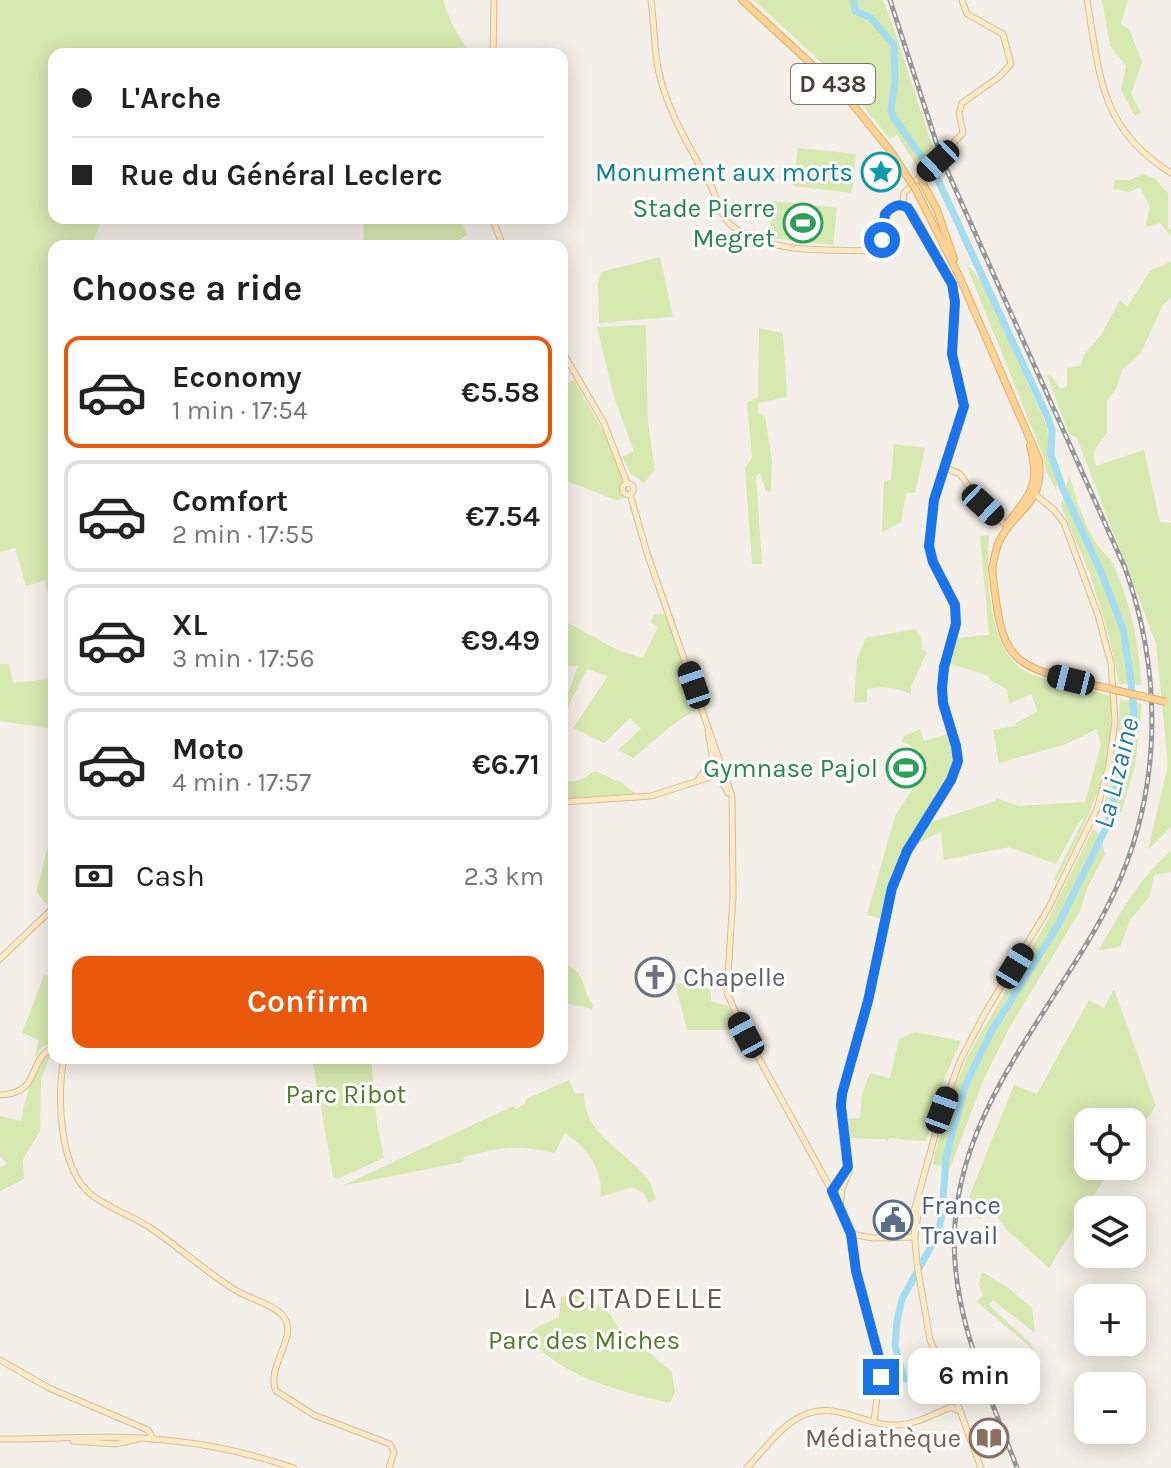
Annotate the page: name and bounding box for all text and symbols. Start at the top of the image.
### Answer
road number: D 438 [791,64,875,104]
text: L'Arche [120,80,221,116]
car [912,136,964,186]
place icon: Monument aux morts [860,151,902,193]
text: Rue du Général Leclerc [120,157,443,193]
place label: Monument aux morts [595,157,853,188]
place label: Stade Pierre Megret [633,193,775,254]
sports icon: Stade Pierre Megret [782,202,824,244]
route start [864,222,900,258]
text: Choose a ride [72,267,302,309]
icon: car [76,356,148,428]
text: Economy [172,359,302,395]
text: €5.58 [461,374,540,410]
text: 1 min · 17:54 [172,395,308,426]
icon: car [76,480,148,552]
car [957,480,1009,530]
text: Comfort [172,483,288,519]
text: €7.54 [465,498,540,534]
text: 2 min · 17:55 [172,519,314,550]
icon: car [76,604,148,676]
text: XL [172,607,207,643]
text: €9.49 [461,622,540,658]
text: 3 min · 17:56 [172,643,315,674]
car [675,658,713,712]
car [1045,663,1097,697]
water label: La Lizaine [1086,714,1146,832]
icon: car [76,728,148,800]
text: Moto [172,731,244,767]
text: €6.71 [472,746,540,782]
sports icon: Gymnase Pajol [885,747,927,789]
place label: Gymnase Pajol [703,753,878,784]
text: 4 min · 17:57 [172,767,311,798]
icon: cash [72,854,116,898]
text: Cash [136,858,205,894]
text: 2.3 km [464,861,544,892]
car [992,939,1038,993]
button: Confirm [72,956,544,1048]
church icon: Chapelle [634,956,676,998]
place label: Chapelle [683,962,785,993]
car [724,1008,768,1062]
park label: Parc Ribot [286,1079,407,1110]
car [923,1083,961,1137]
map controls [1074,1108,1146,1444]
button: locate [1074,1108,1146,1180]
place label: France Travail [921,1190,1001,1251]
button: layers [1074,1196,1146,1268]
public building icon: France Travail [872,1199,914,1241]
district label: LA CITADELLE [523,1280,725,1316]
button: + [1074,1284,1146,1356]
park label: Parc des Miches [488,1325,680,1356]
callout: 6 min [909,1349,1041,1405]
route end [863,1359,899,1395]
text: 6 min [939,1360,1009,1391]
button: − [1074,1372,1146,1444]
library icon: Médiathèque [968,1417,1010,1459]
place label: Médiathèque [805,1423,961,1454]

